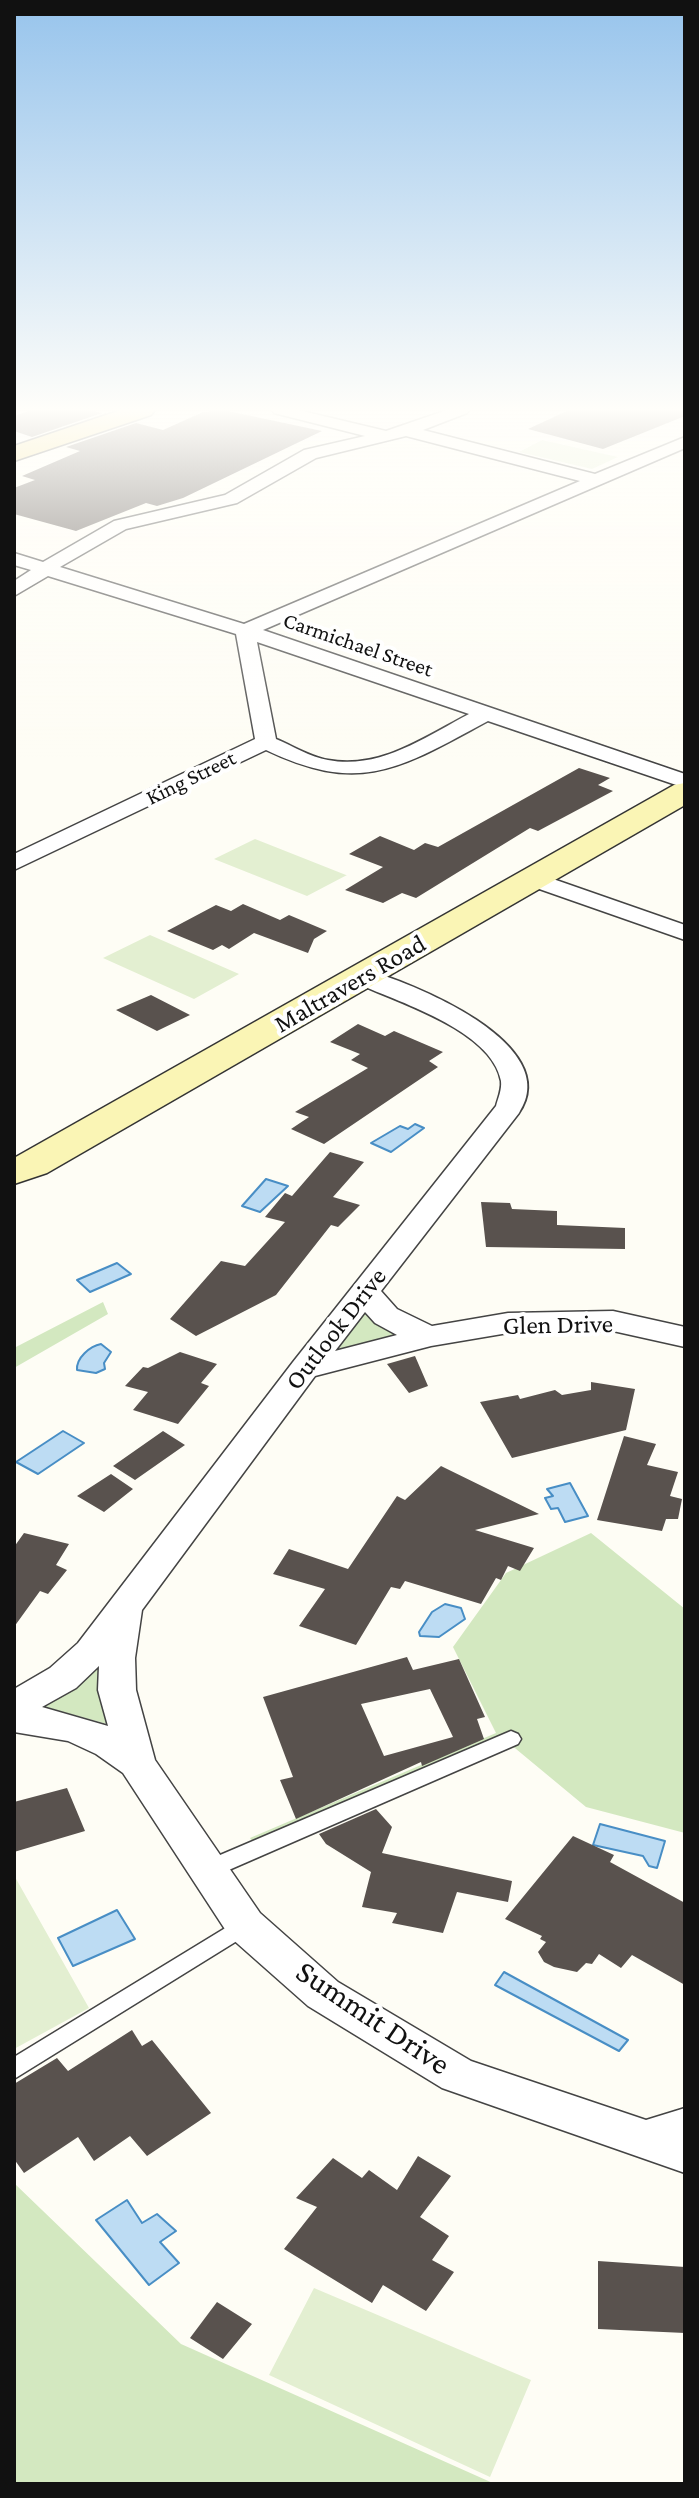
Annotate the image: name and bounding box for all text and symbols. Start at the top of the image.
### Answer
street label: Carmichael Street [280,607,436,683]
street label: King Street [142,745,240,811]
street label: Maltravers Road [269,928,431,1040]
street label: Outlook Drive [279,1262,393,1396]
street label: Glen Drive [503,1308,613,1342]
street label: Summit Drive [289,1952,457,2084]

